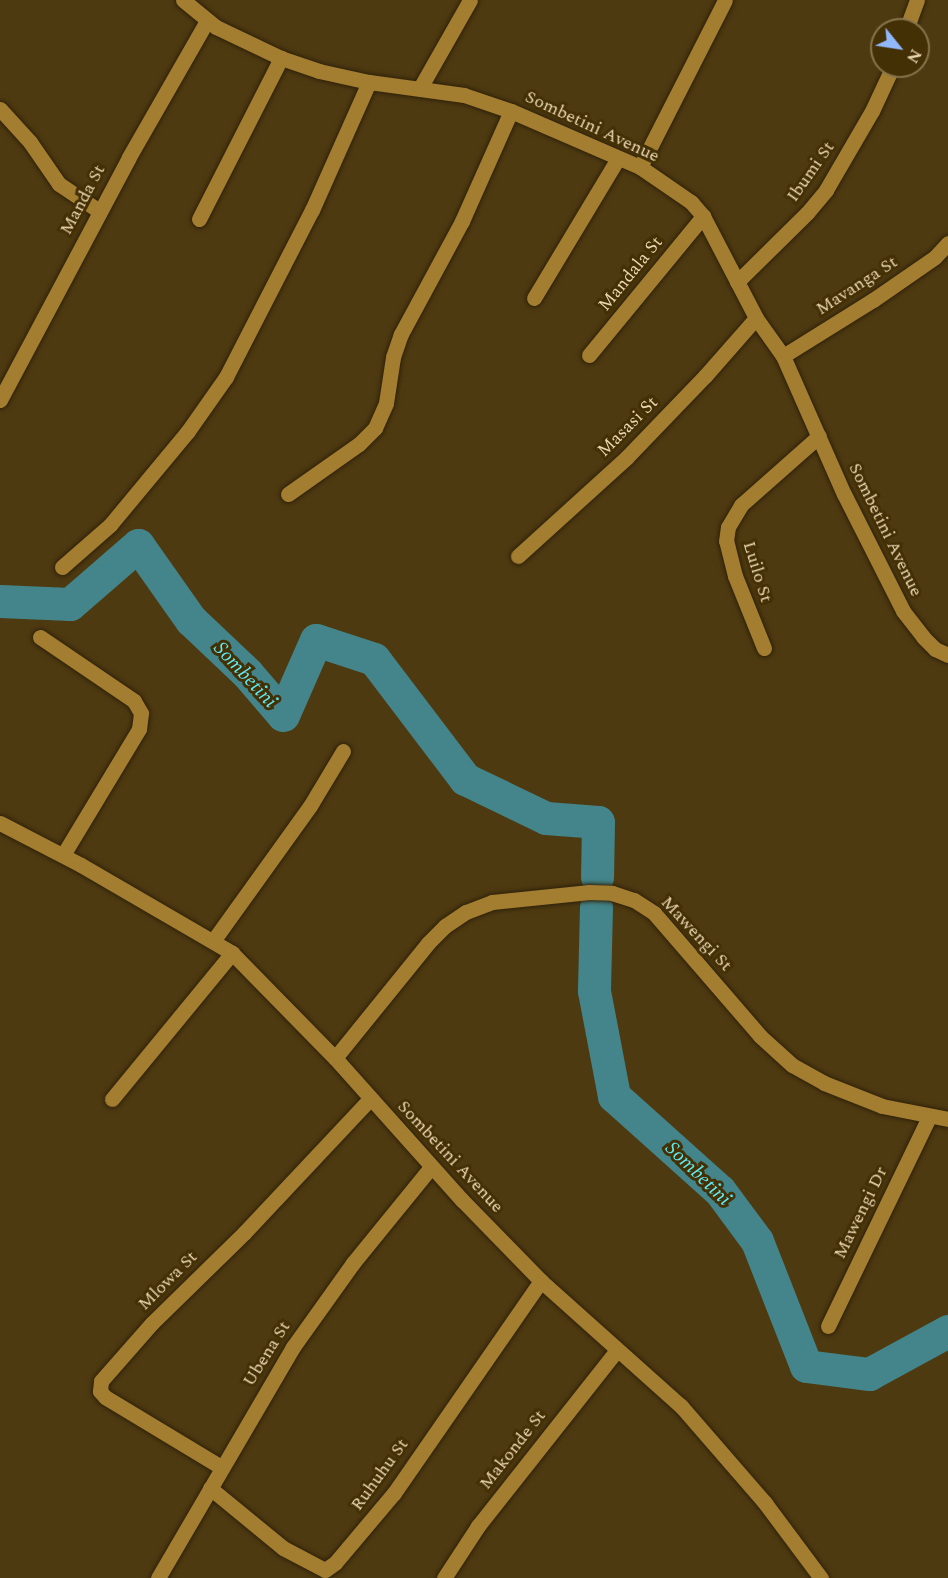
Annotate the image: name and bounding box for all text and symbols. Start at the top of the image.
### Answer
north arrow [870,18,930,78]
text: N [900,44,928,68]
street label: Sombetini Avenue [521,86,663,168]
street label: Ibumi St [782,138,840,206]
street label: Manda St [56,161,110,239]
street label: Mandala St [594,232,668,316]
street label: Mavanga St [812,252,902,320]
street label: Masasi St [593,392,663,462]
street label: Sombetini Avenue [843,460,927,600]
street label: Luilo St [738,539,776,605]
water label: Sombetini [208,637,282,713]
street label: Mawengi St [656,892,736,976]
street label: Sombetini Avenue [392,1096,508,1218]
water label: Sombetini [660,1137,736,1211]
street label: Mawengi Dr [829,1163,893,1263]
street label: Mlowa St [134,1247,202,1315]
street label: Ubena St [239,1317,295,1391]
street label: Makonde St [475,1406,551,1494]
street label: Ruhuhu St [347,1435,413,1515]

